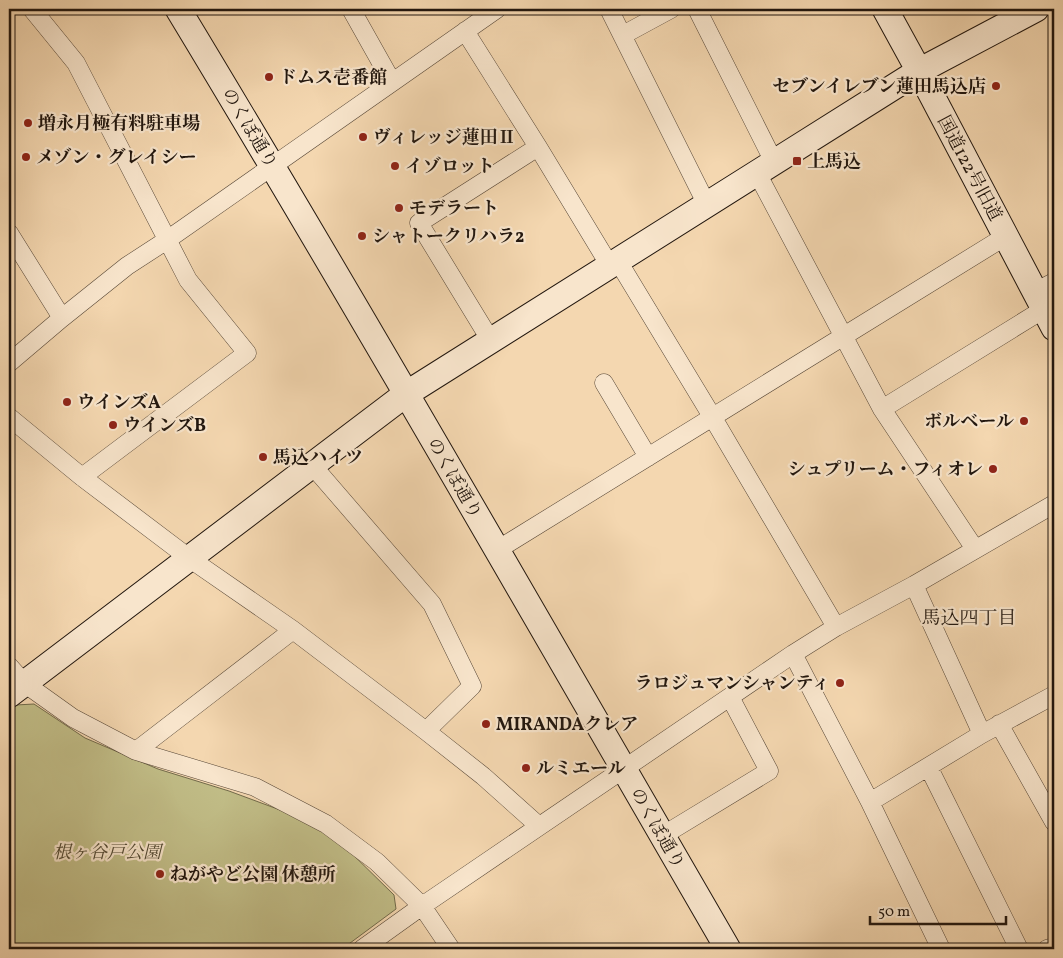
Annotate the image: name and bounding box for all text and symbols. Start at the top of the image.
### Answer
place label: ドムス壱番館 [279,66,387,91]
marker: ドムス壱番館 [263,71,275,83]
place label: セブンイレブン蓮田馬込店 [772,75,986,100]
marker: セブンイレブン蓮田馬込店 [990,80,1002,92]
street label: のくぼ通り [215,84,283,174]
street label: 国道122号旧道 [930,111,1007,226]
place label: 増永月極有料駐車場 [38,112,200,137]
marker: 増永月極有料駐車場 [22,117,34,129]
place label: ヴィレッジ蓮田Ⅱ [373,126,516,151]
marker: ヴィレッジ蓮田Ⅱ [357,131,369,143]
place label: メゾン・グレイシー [36,146,197,171]
place label: 上馬込 [807,150,861,175]
marker: メゾン・グレイシー [20,151,32,163]
place label: イゾロット [405,155,495,180]
marker: 上馬込 [791,155,803,167]
marker: イゾロット [389,160,401,172]
place label: モデラート [409,197,499,222]
marker: モデラート [393,202,405,214]
place label: シャトークリハラ2 [372,225,524,250]
marker: シャトークリハラ2 [356,230,368,242]
place label: ウインズA [77,391,161,416]
marker: ウインズA [61,396,73,408]
place label: ボルベール [924,410,1014,435]
place label: ウインズB [123,414,206,439]
marker: ボルベール [1018,415,1030,427]
marker: ウインズB [107,419,119,431]
street label: のくぼ通り [420,434,487,524]
place label: 馬込ハイツ [273,446,363,471]
marker: 馬込ハイツ [257,451,269,463]
place label: シュプリーム・フィオレ [788,458,983,483]
marker: シュプリーム・フィオレ [987,463,999,475]
district label: 馬込四丁目 [921,606,1017,632]
place label: ラロジュマンシャンティ [635,672,830,697]
marker: ラロジュマンシャンティ [834,677,846,689]
place label: MIRANDAクレア [496,713,638,738]
marker: MIRANDAクレア [480,718,492,730]
place label: ルミエール [536,757,626,782]
marker: ルミエール [520,762,532,774]
street label: のくぼ通り [623,784,690,874]
park label: 根ヶ谷戸公園 [53,841,164,866]
place label: ねがやど公園 休憩所 [170,863,336,888]
marker: ねがやど公園 休憩所 [154,868,166,880]
scale bar [870,893,1007,925]
text: 50 m [878,902,910,923]

